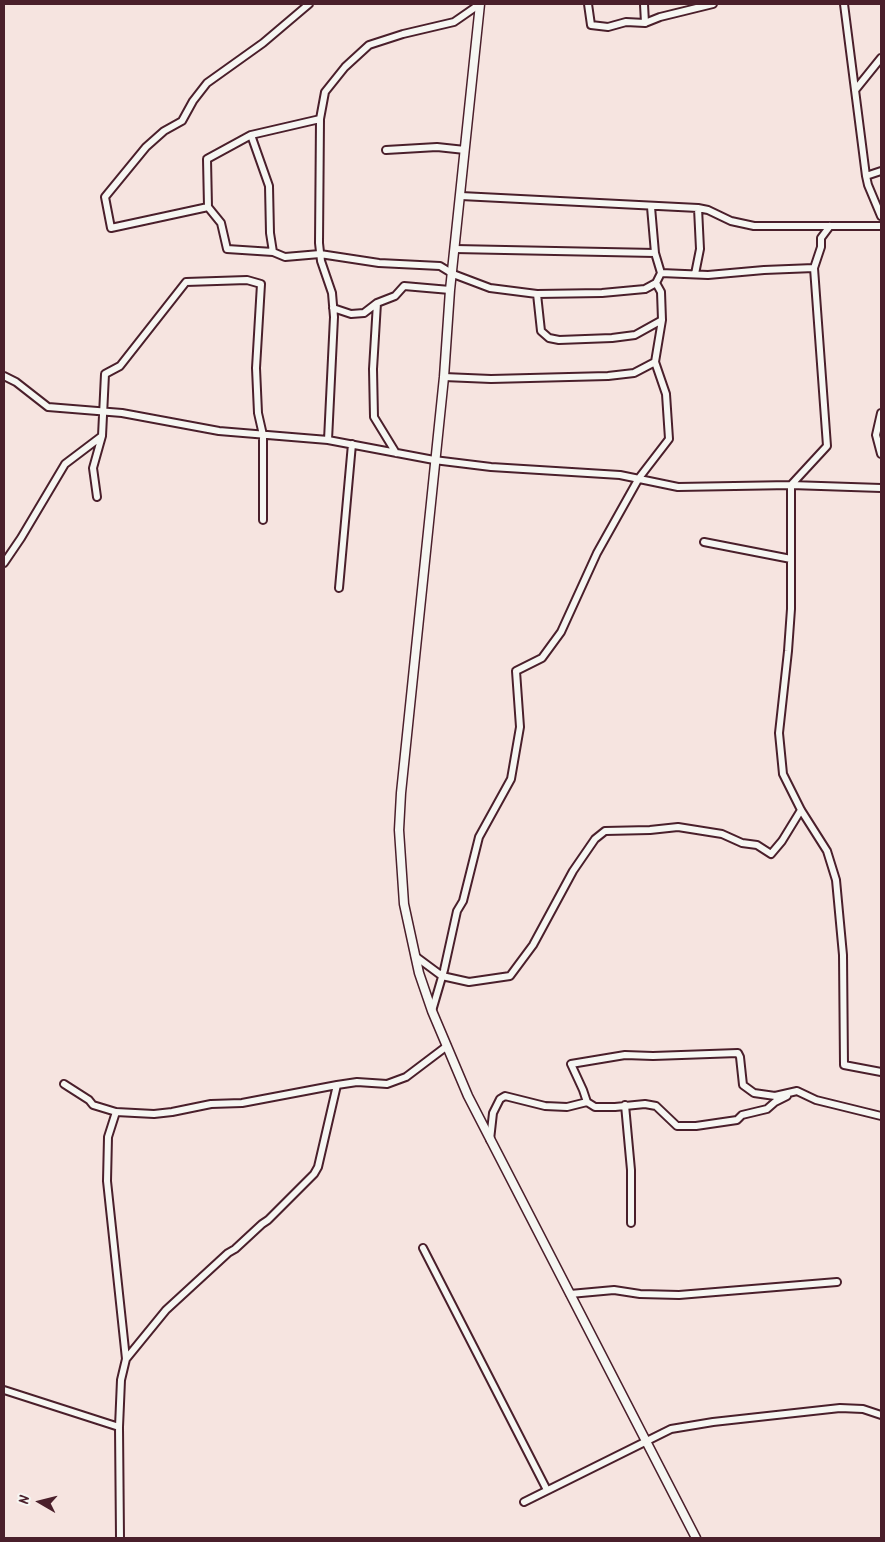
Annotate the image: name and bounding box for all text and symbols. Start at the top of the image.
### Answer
north arrow [15,1477,65,1527]
text: N [14,1494,37,1506]

